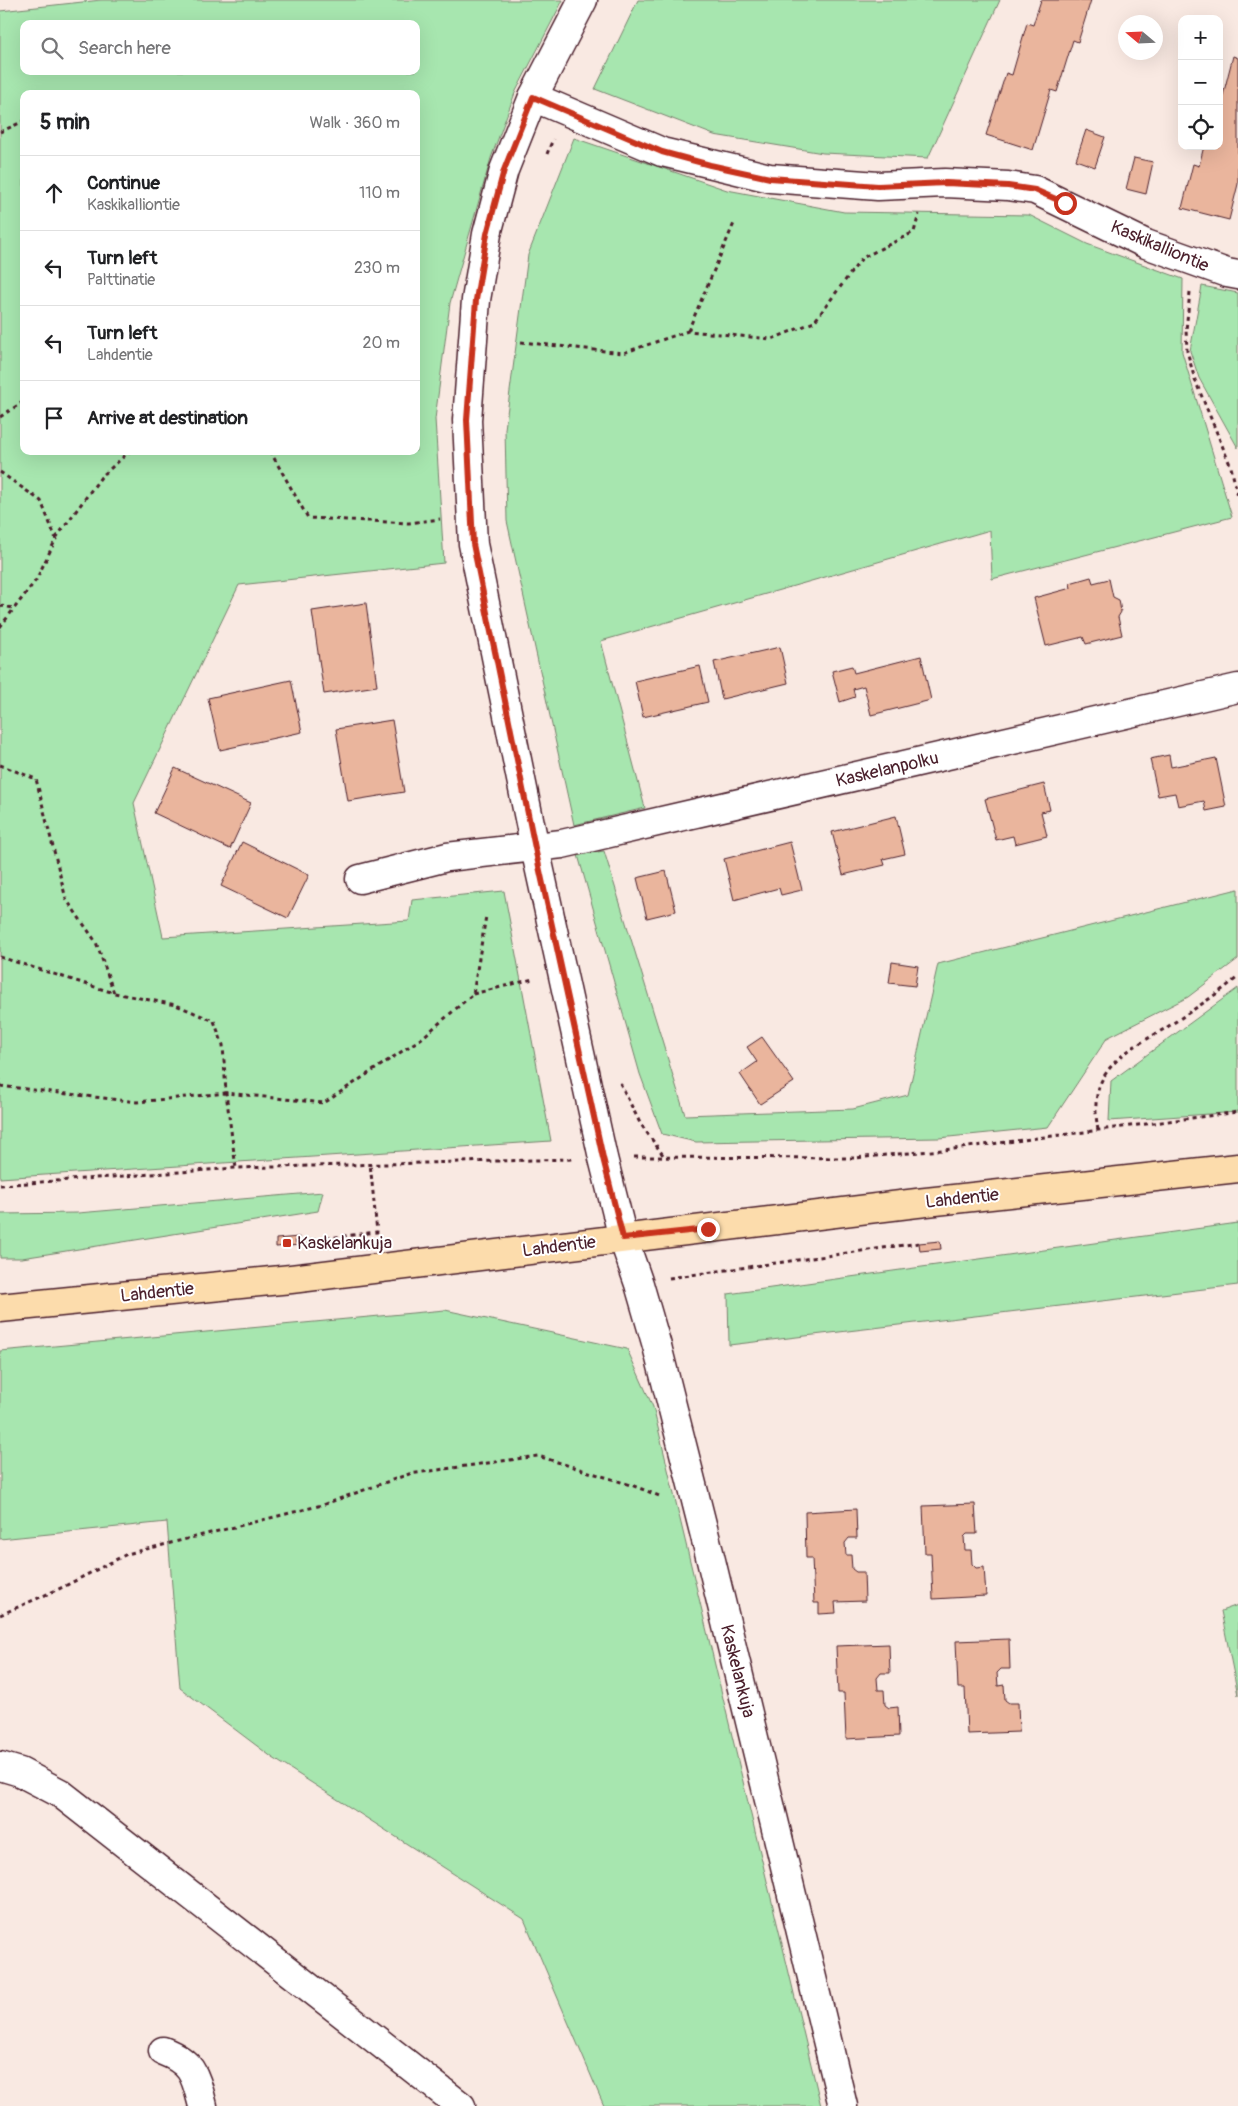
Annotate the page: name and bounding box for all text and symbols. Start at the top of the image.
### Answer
north arrow [1118,15,1163,60]
map controls [1178,15,1223,150]
button: + [1178,15,1223,60]
search box [20,20,420,75]
icon: search [38,34,66,62]
text: Search here [78,36,171,60]
button: − [1178,60,1223,105]
button: locate [1178,105,1223,150]
text: 5 min [40,109,90,136]
text: Walk · 360 m [309,113,400,133]
text: Continue [87,171,160,195]
icon: ahead [40,179,68,207]
text: 110 m [359,183,400,203]
route start [1054,192,1077,215]
text: Kaskikalliontie [87,195,180,215]
street label: Kaskikalliontie [1107,215,1212,277]
text: Turn left [87,246,157,270]
icon: left [40,254,68,282]
text: 230 m [354,258,400,278]
text: Palttinatie [87,270,155,290]
text: Turn left [87,321,157,345]
icon: left [40,329,68,357]
text: 20 m [362,333,400,353]
text: Lahdentie [87,345,153,365]
icon: arrive [40,404,68,432]
text: Arrive at destination [87,406,248,430]
street label: Kaskelanpolku [833,746,941,792]
street label: Lahdentie [924,1183,1000,1214]
route end [697,1218,720,1241]
street label: Lahdentie [521,1231,597,1262]
place label: Kaskelankuja [297,1232,392,1255]
marker: Kaskelankuja [281,1237,293,1249]
street label: Lahdentie [119,1277,195,1308]
street label: Kaskelankuja [715,1622,760,1720]

